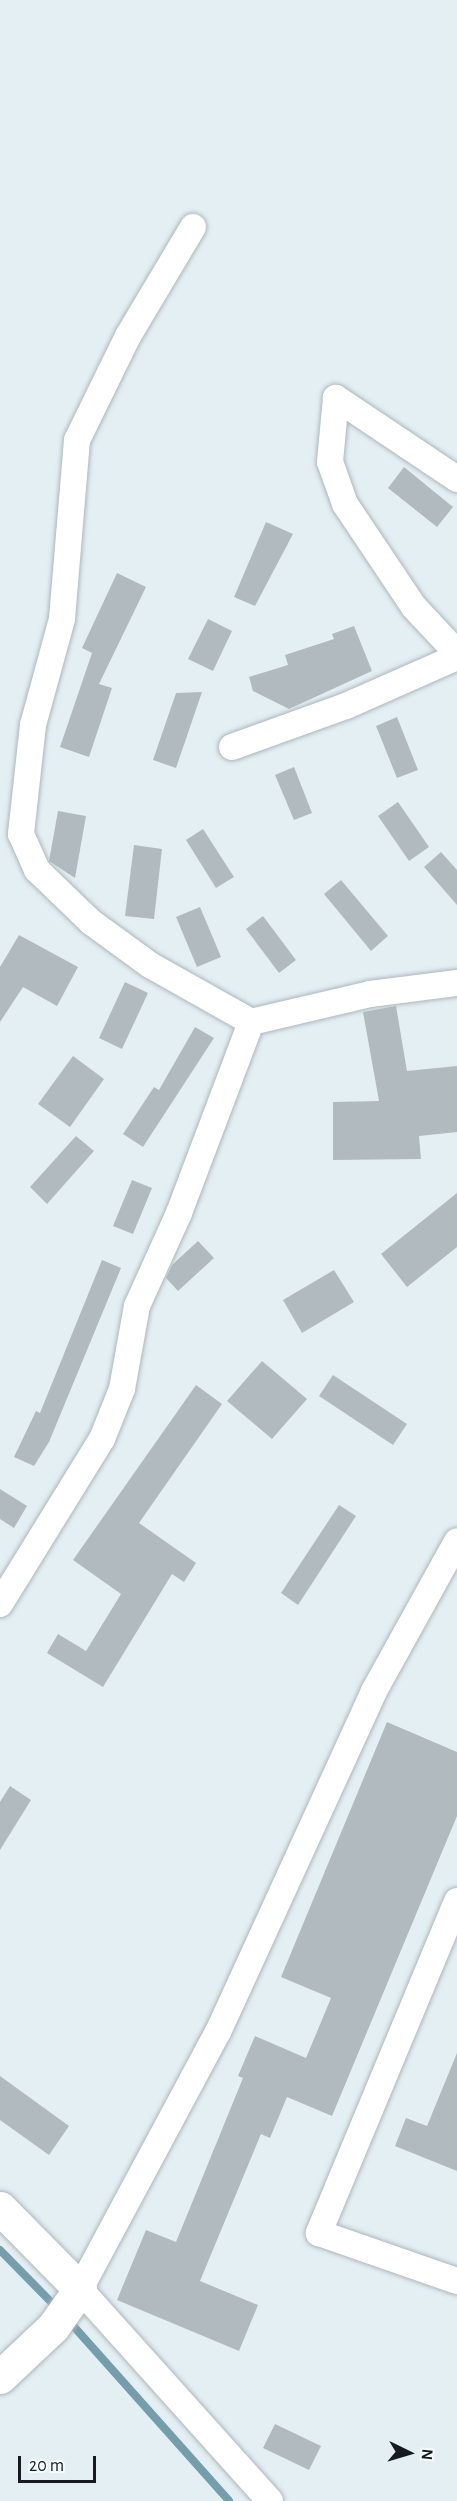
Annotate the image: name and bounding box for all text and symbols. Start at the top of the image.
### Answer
north arrow [379,2423,439,2483]
scale bar [21,2444,99,2482]
text: N [418,2448,435,2461]
text: 20 m [29,2457,64,2475]

